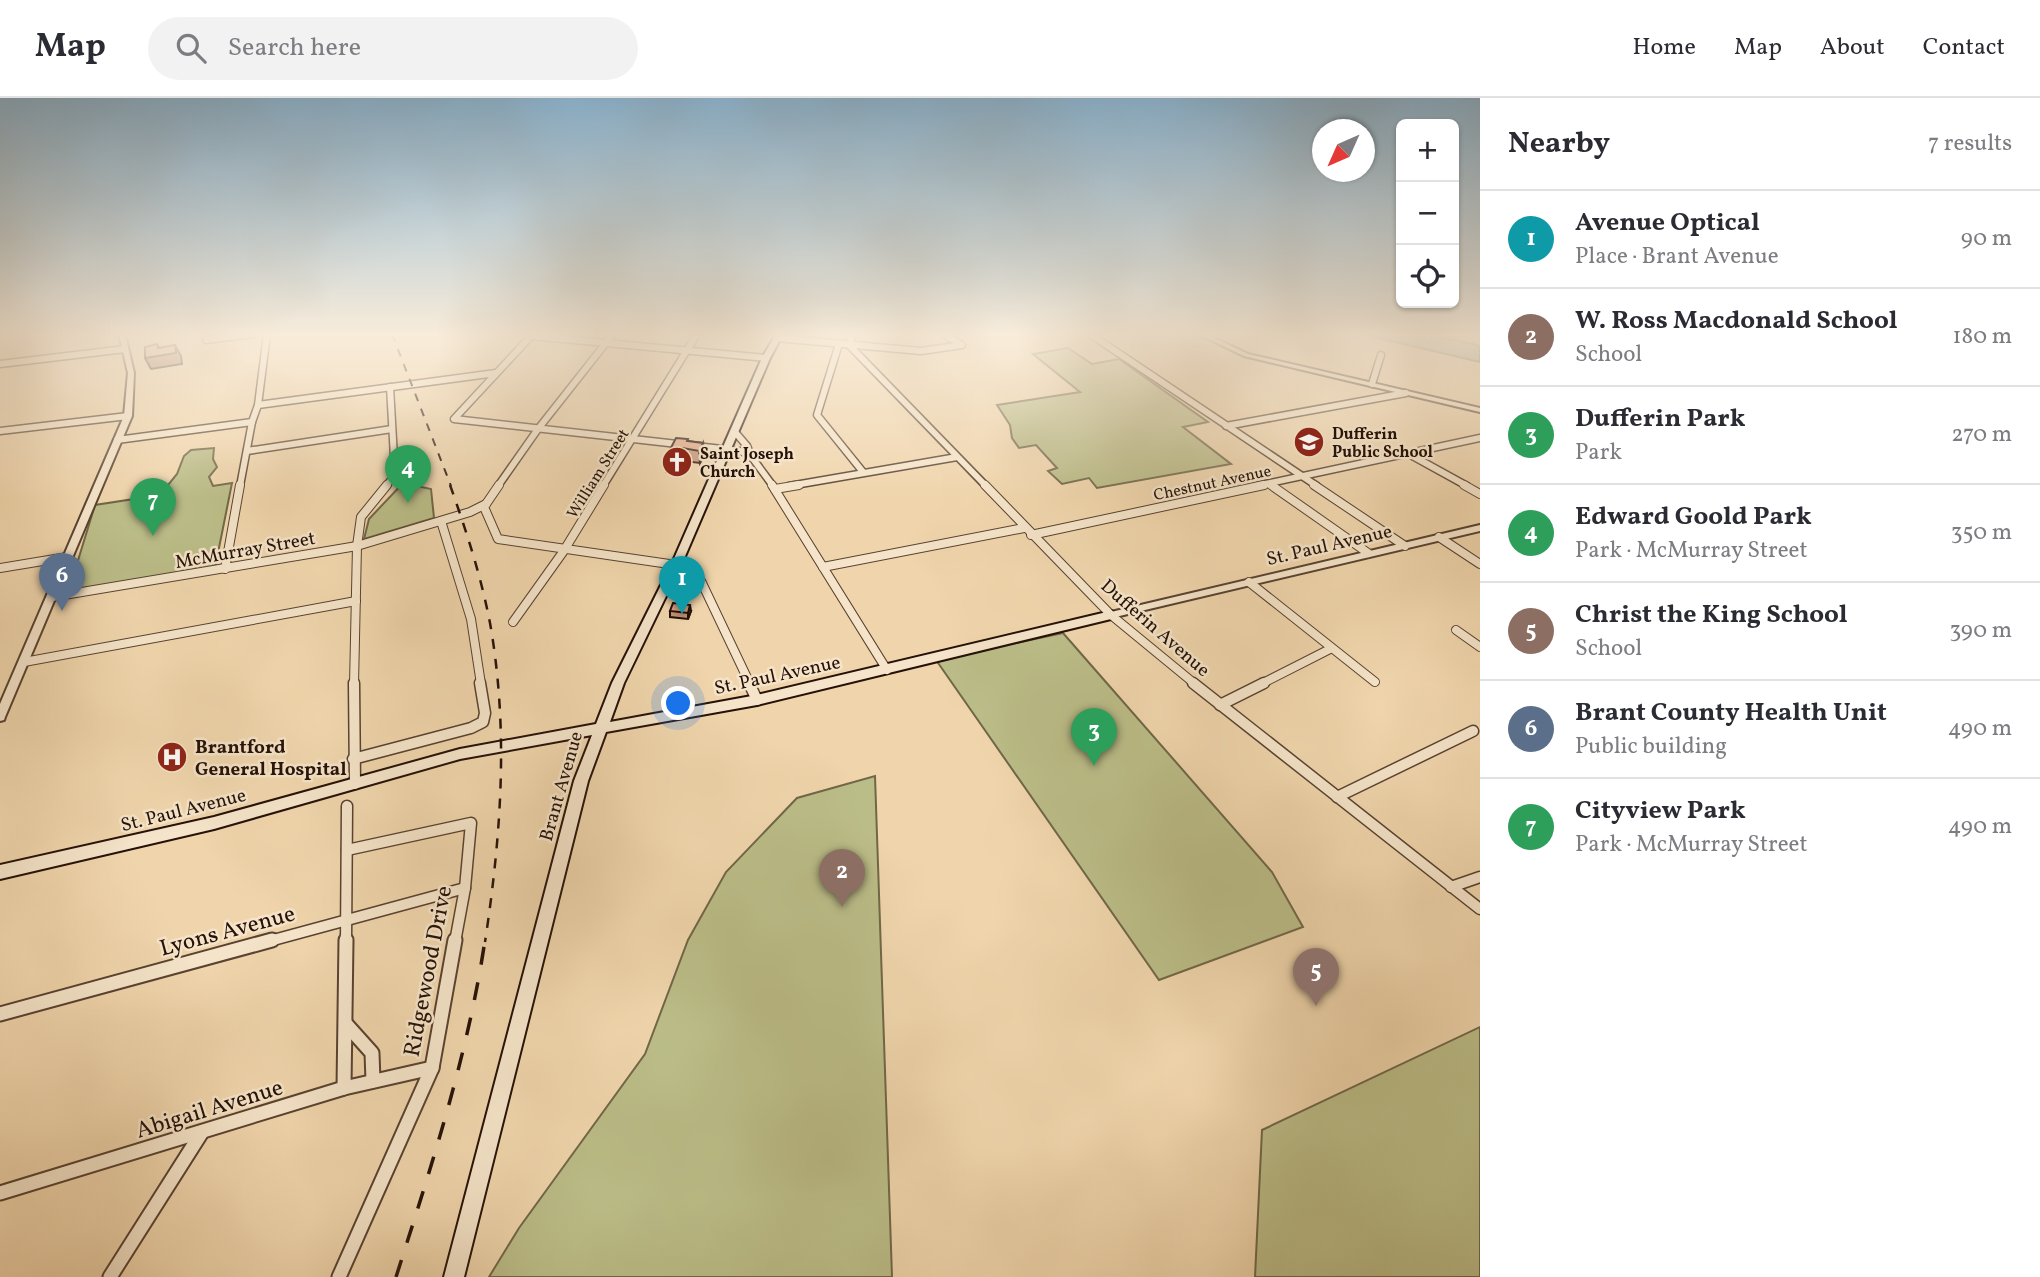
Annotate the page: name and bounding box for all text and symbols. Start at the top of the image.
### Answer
search box [148,17,638,80]
text: Map [35,25,106,71]
icon: search [172,29,210,67]
text: Search here [228,30,361,66]
text: Home [1632,31,1696,65]
text: Map [1734,31,1782,65]
text: About [1820,31,1885,65]
text: Contact [1923,31,2005,65]
north arrow [1312,119,1375,182]
map controls [1396,119,1459,308]
button: + [1396,119,1459,182]
text: Nearby [1508,123,1610,165]
text: 7 results [1928,128,2012,160]
button: − [1396,182,1459,245]
text: Avenue Optical [1575,205,1760,241]
text: 1 [1526,223,1536,255]
text: 90 m [1961,223,2012,255]
text: Place · Brant Avenue [1575,241,1779,273]
button: locate [1396,245,1459,308]
text: W. Ross Macdonald School [1575,303,1898,339]
text: 2 [1525,321,1537,353]
text: 180 m [1953,321,2012,353]
text: School [1575,339,1642,371]
text: Dufferin Park [1575,401,1745,437]
text: 3 [1525,419,1537,451]
text: 270 m [1951,419,2012,451]
place label: Dufferin Public School [1332,424,1434,464]
street label: William Street [562,425,635,523]
school or university icon: Dufferin Public School [1292,425,1326,459]
text: Park [1575,437,1622,469]
place label: Saint Joseph Church [700,444,794,484]
pin: 4 [385,445,431,503]
church icon: Saint Joseph Church [660,445,694,479]
street label: Chestnut Avenue [1152,461,1273,507]
pin: 7 [130,478,176,536]
text: Edward Goold Park [1575,499,1812,535]
text: 4 [1524,517,1538,549]
text: 350 m [1951,517,2012,549]
street label: St. Paul Avenue [1264,519,1395,573]
street label: McMurray Street [173,526,318,576]
text: Park · McMurray Street [1575,535,1808,567]
pin: 6 [39,553,85,611]
pin: 1 [659,556,705,614]
street label: Dufferin Avenue [1094,574,1215,683]
text: Christ the King School [1575,597,1848,633]
text: 5 [1525,615,1537,647]
text: 390 m [1949,615,2012,647]
text: School [1575,633,1642,665]
street label: St. Paul Avenue [712,650,843,702]
your location [661,686,695,720]
text: Brant County Health Unit [1575,695,1887,731]
pin: 3 [1071,708,1117,766]
text: 6 [1525,713,1537,745]
text: 490 m [1948,713,2012,745]
street label: Brant Avenue [534,729,590,845]
text: Public building [1575,731,1727,763]
place label: Brantford General Hospital [195,735,347,783]
hospital icon: Brantford General Hospital [155,740,189,774]
street label: St. Paul Avenue [118,783,249,839]
text: Cityview Park [1575,793,1746,829]
text: 7 [1526,811,1537,843]
text: 490 m [1948,811,2012,843]
text: Park · McMurray Street [1575,829,1808,861]
pin: 2 [819,849,865,907]
street label: Ridgewood Drive [397,883,461,1060]
street label: Lyons Avenue [156,898,299,965]
pin: 5 [1293,948,1339,1006]
street label: Abigail Avenue [132,1072,287,1148]

